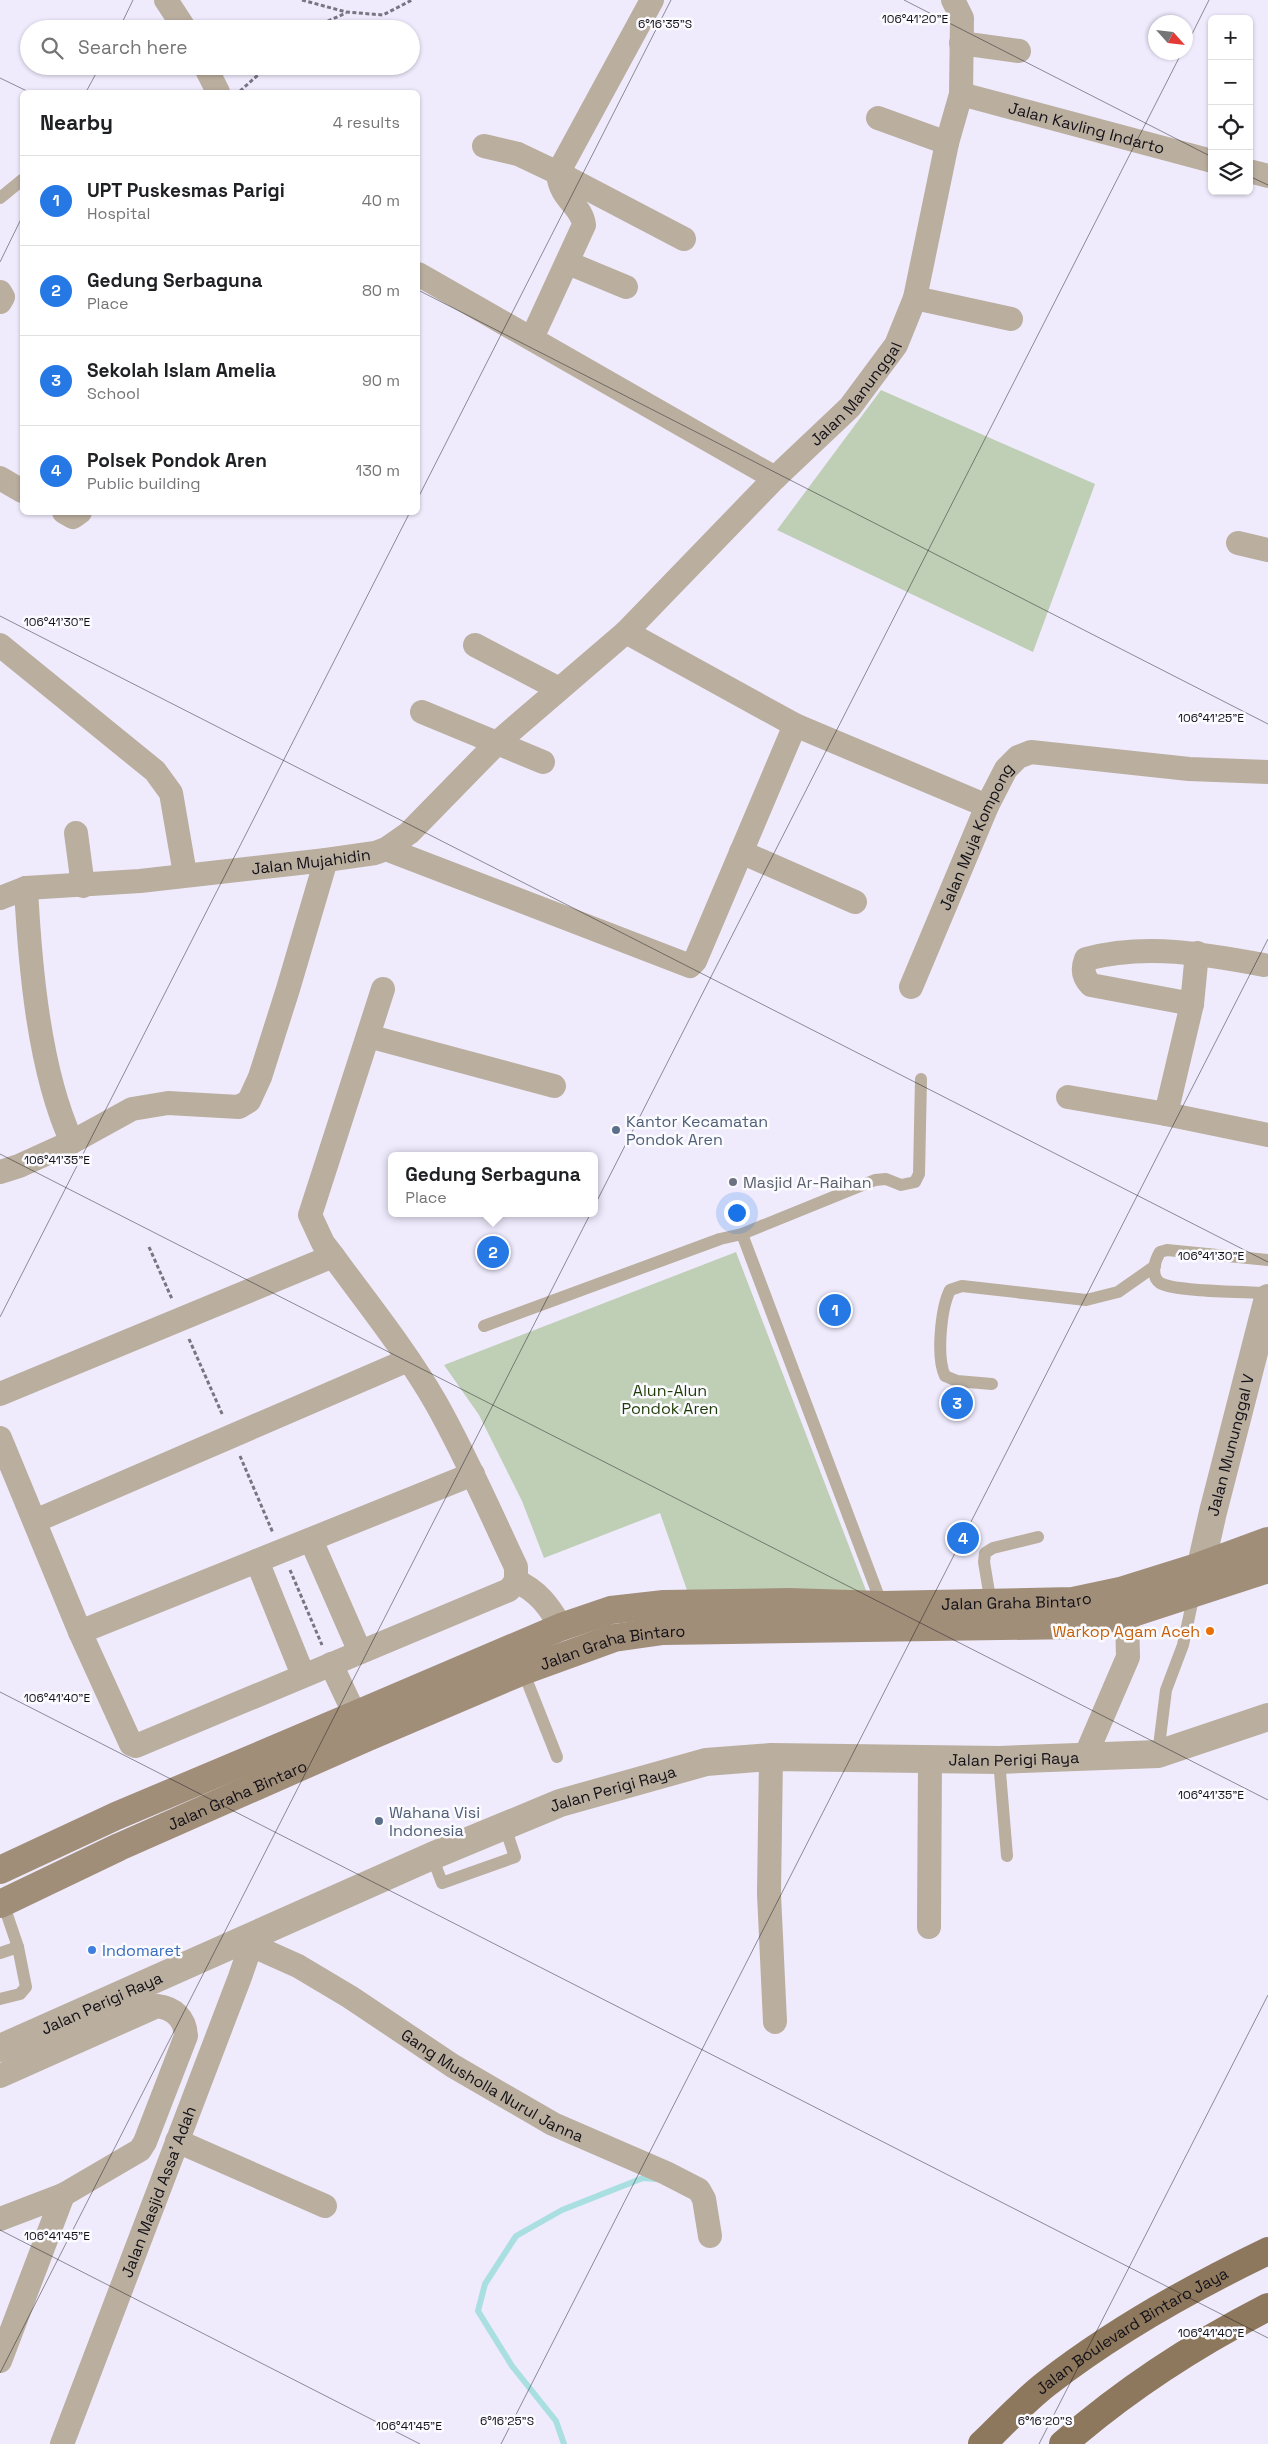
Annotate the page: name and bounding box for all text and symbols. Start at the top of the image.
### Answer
text: 106°41'20"E [882,11,949,27]
north arrow [1148,15,1193,60]
map controls [1208,15,1253,195]
button: + [1208,15,1253,60]
text: 6°16'35"S [638,16,692,32]
search box [20,20,420,75]
icon: search [38,34,66,62]
text: Search here [78,35,188,60]
button: − [1208,60,1253,105]
street label: Jalan Kavling Indarto [1006,97,1167,159]
button: locate [1208,105,1253,150]
text: Nearby [40,109,113,136]
text: 4 results [333,112,400,133]
button: layers [1208,150,1253,195]
text: UPT Puskesmas Parigi [87,178,285,203]
text: 1 [52,190,60,211]
text: 40 m [362,190,400,211]
text: Hospital [87,203,150,224]
text: Gedung Serbaguna [87,268,262,293]
text: 2 [51,280,61,301]
text: 80 m [362,280,400,301]
text: Place [87,293,129,314]
street label: Jalan Manunggal [806,339,907,451]
text: Sekolah Islam Amelia [87,358,276,383]
text: 3 [51,370,61,391]
text: 90 m [362,370,400,391]
text: School [87,383,140,404]
text: Polsek Pondok Aren [87,448,267,473]
text: 4 [51,460,61,481]
text: 130 m [356,460,400,481]
text: Public building [87,473,200,494]
text: 106°41'30"E [24,614,91,630]
text: 106°41'25"E [1178,710,1244,726]
street label: Jalan Muja Kompong [934,758,1018,914]
street label: Jalan Mujahidin [250,844,372,879]
place label: Kantor Kecamatan Pondok Aren [626,1111,768,1150]
marker: Kantor Kecamatan Pondok Aren [610,1124,622,1136]
text: 106°41'35"E [24,1152,90,1168]
popup [388,1152,598,1217]
text: Gedung Serbaguna [405,1162,581,1187]
place label: Masjid Ar-Raihan [743,1172,872,1193]
marker: Masjid Ar-Raihan [727,1176,739,1188]
text: Place [405,1187,447,1208]
your location [724,1200,750,1226]
pin: 2 [477,1233,509,1271]
text: 106°41'30"E [1178,1248,1245,1264]
pin: 1 [819,1291,851,1329]
street label: Jalan Mununggal V [1202,1372,1259,1518]
park label: Alun-Alun Pondok Aren [622,1380,718,1419]
pin: 3 [941,1384,973,1422]
pin: 4 [947,1519,979,1557]
street label: Jalan Graha Bintaro [941,1587,1093,1615]
street label: Jalan Graha Bintaro [537,1621,685,1675]
place label: Warkop Agam Aceh [1053,1621,1200,1642]
marker: Warkop Agam Aceh [1204,1625,1216,1637]
text: 106°41'40"E [24,1690,90,1706]
street label: Jalan Perigi Raya [948,1747,1080,1771]
street label: Jalan Graha Bintaro [164,1755,310,1835]
street label: Jalan Perigi Raya [546,1761,679,1817]
text: 106°41'35"E [1178,1787,1244,1803]
place label: Wahana Visi Indonesia [389,1802,480,1841]
marker: Wahana Visi Indonesia [373,1815,385,1827]
place label: Indomaret [102,1940,181,1961]
marker: Indomaret [86,1944,98,1956]
street label: Jalan Perigi Raya [38,1967,166,2039]
street label: Gang Musholla Nurul Janna [397,2024,587,2147]
street label: Jalan Masjid Assa' Adah [116,2103,201,2281]
text: 106°41'45"E [24,2228,90,2244]
street label: Jalan Boulevard Bintaro Jaya [1031,2263,1232,2399]
text: 106°41'40"E [1178,2325,1244,2341]
text: 6°16'25"S [480,2413,534,2429]
text: 6°16'20"S [1018,2413,1072,2429]
text: 106°41'45"E [376,2418,442,2434]

